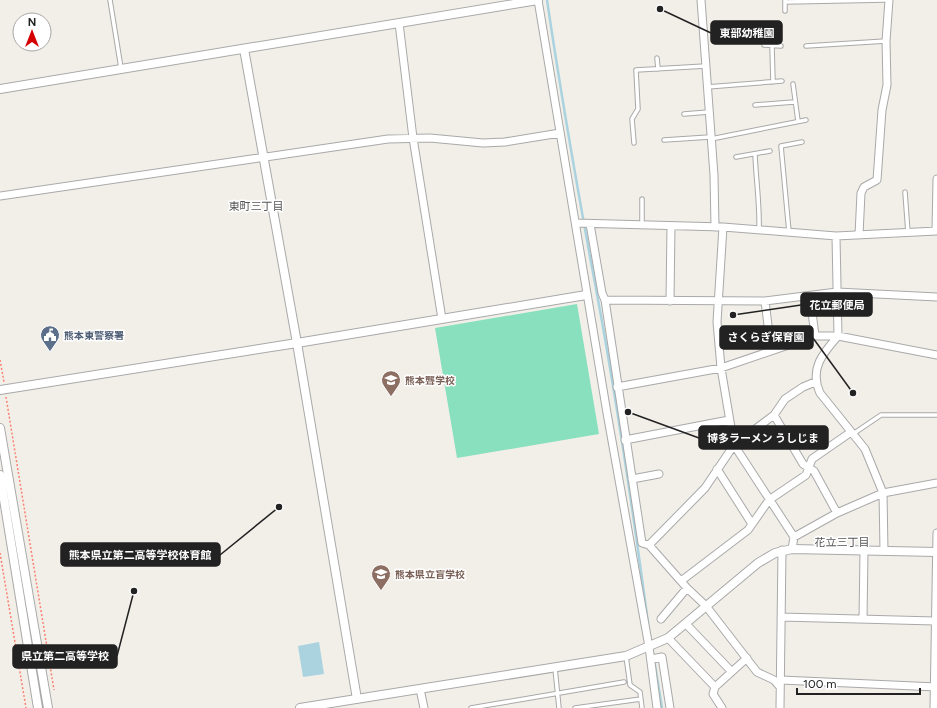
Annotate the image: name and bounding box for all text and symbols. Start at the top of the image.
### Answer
north arrow [12,12,52,52]
text: N [28,16,36,29]
callout: 東部幼稚園 [711,21,782,44]
text: 東部幼稚園 [720,27,775,40]
district label: 東町三丁目 [229,200,284,213]
callout: 花立郵便局 [801,293,872,316]
text: 花立郵便局 [810,299,865,312]
public building icon: 熊本東警察署 [39,324,61,352]
callout: さくらぎ保育園 [720,326,813,349]
place label: 熊本東警察署 [64,329,124,342]
text: さくらぎ保育園 [728,331,805,344]
school or university icon: 熊本聾学校 [380,369,402,397]
place label: 熊本聾学校 [405,374,455,387]
callout: 博多ラーメン うしじま [699,426,828,449]
text: 博多ラーメン うしじま [707,432,819,445]
district label: 花立三丁目 [815,536,870,549]
callout: 熊本県立第二高等学校体育館 [61,543,220,566]
text: 熊本県立第二高等学校体育館 [69,549,212,562]
school or university icon: 熊本県立盲学校 [370,563,392,591]
place label: 熊本県立盲学校 [395,568,465,581]
callout: 県立第二高等学校 [13,645,117,668]
text: 県立第二高等学校 [21,650,109,663]
scale bar [797,670,920,696]
text: 100 m [803,677,837,691]

